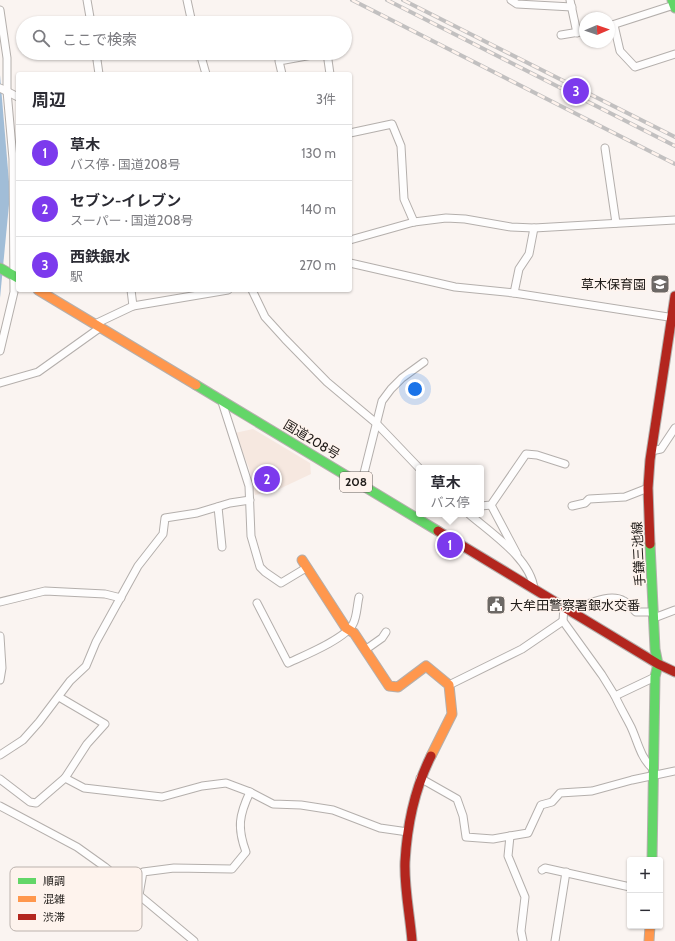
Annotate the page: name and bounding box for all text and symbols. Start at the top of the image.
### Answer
north arrow [579,12,615,48]
search box [16,16,352,60]
icon: search [30,27,52,49]
text: ここで検索 [62,31,137,49]
pin: 3 [563,76,589,106]
text: 周辺 [32,90,66,110]
text: 3件 [316,91,336,107]
text: 草木 [70,136,100,154]
text: 1 [43,145,47,161]
text: 130 m [301,145,336,161]
text: バス停 · 国道208号 [70,156,181,172]
text: セブン-イレブン [70,192,181,210]
text: 2 [42,201,48,217]
text: 140 m [301,201,336,217]
text: スーパー · 国道208号 [70,212,194,228]
text: 西鉄銀水 [70,248,130,266]
text: 3 [41,257,49,273]
text: 270 m [299,257,336,273]
text: 駅 [70,268,83,284]
school or university icon: 草木保育園 [649,273,671,295]
place label: 草木保育園 [581,276,646,292]
your location [405,379,425,399]
street label: 国道208号 [281,416,343,462]
pin: 2 [254,464,280,494]
popup [416,465,484,517]
road number: 208 [340,472,372,492]
text: 草木 [430,474,461,492]
text: バス停 [430,494,470,510]
street label: 手鎌三池線 [628,521,648,587]
pin: 1 [437,530,463,560]
public building icon: 大牟田警察署銀水交番 [485,594,507,616]
place label: 大牟田警察署銀水交番 [510,597,640,613]
map controls [627,857,663,929]
button: + [627,857,663,893]
legend [10,867,142,931]
text: 順調 [43,874,65,888]
text: 混雑 [43,892,65,906]
button: − [627,893,663,929]
text: 渋滞 [43,910,65,924]

